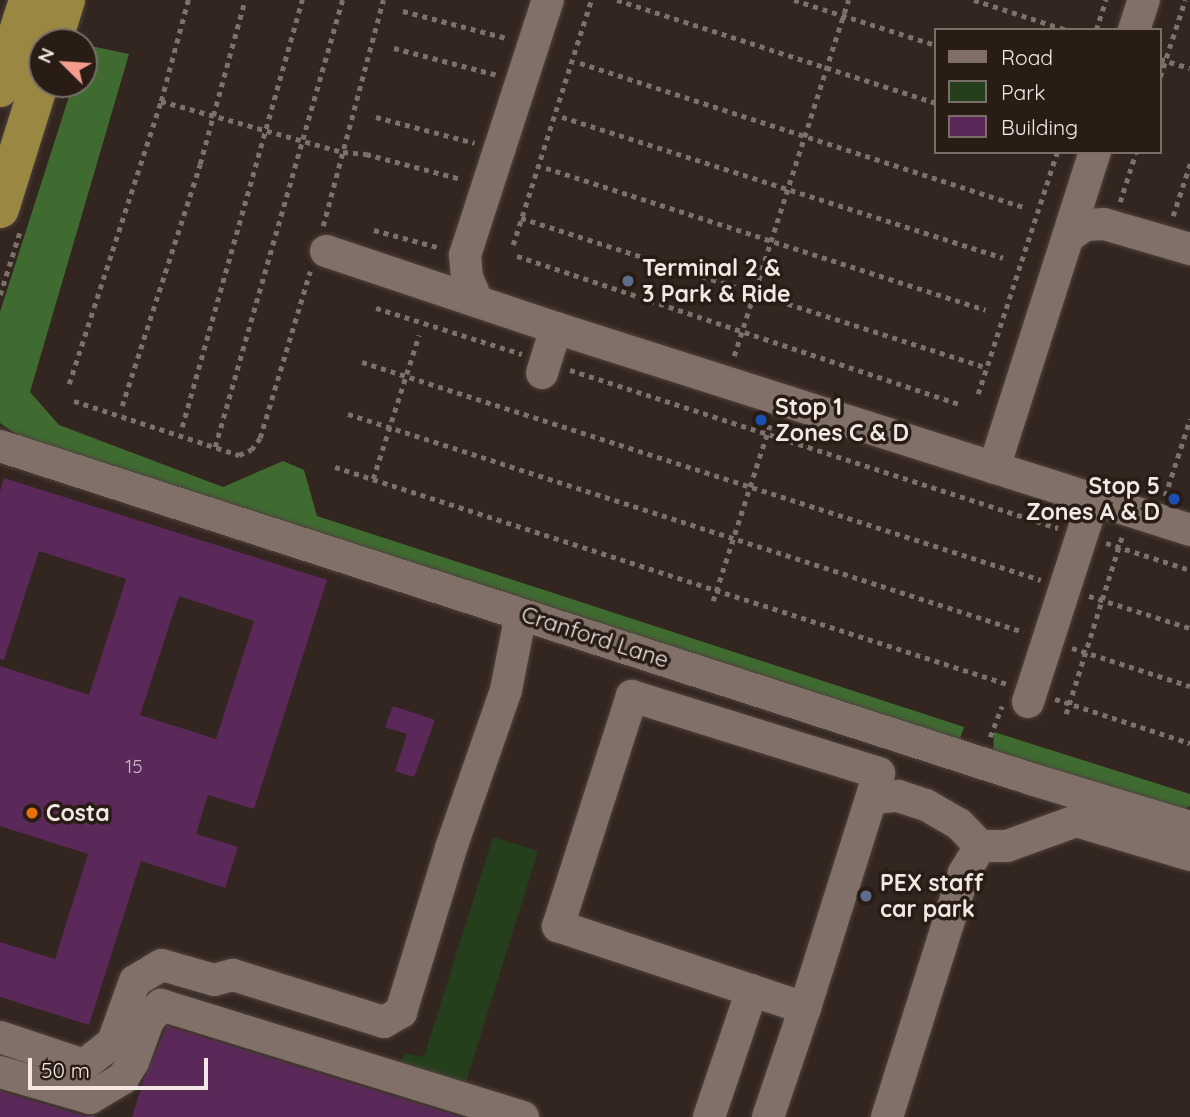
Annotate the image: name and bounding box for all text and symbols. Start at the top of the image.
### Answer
north arrow [28,28,98,98]
legend [934,28,1162,154]
text: N [32,44,59,67]
text: Road [1001,44,1053,70]
text: Park [1001,79,1045,105]
text: Building [1001,114,1078,140]
place label: Terminal 2 & 3 Park & Ride [642,254,790,308]
marker: Terminal 2 & 3 Park & Ride [620,273,636,289]
place label: Stop 1 Zones C & D [775,393,909,447]
marker: Stop 1 Zones C & D [753,412,769,428]
place label: Stop 5 Zones A & D [1026,472,1160,526]
marker: Stop 5 Zones A & D [1166,491,1182,507]
street label: Cranford Lane [518,600,672,674]
house number: 15 [125,756,143,778]
place label: Costa [46,799,110,827]
marker: Costa [24,805,40,821]
place label: PEX staff car park [880,869,984,923]
marker: PEX staff car park [858,888,874,904]
scale bar [32,1044,212,1088]
text: 50 m [41,1057,90,1083]

